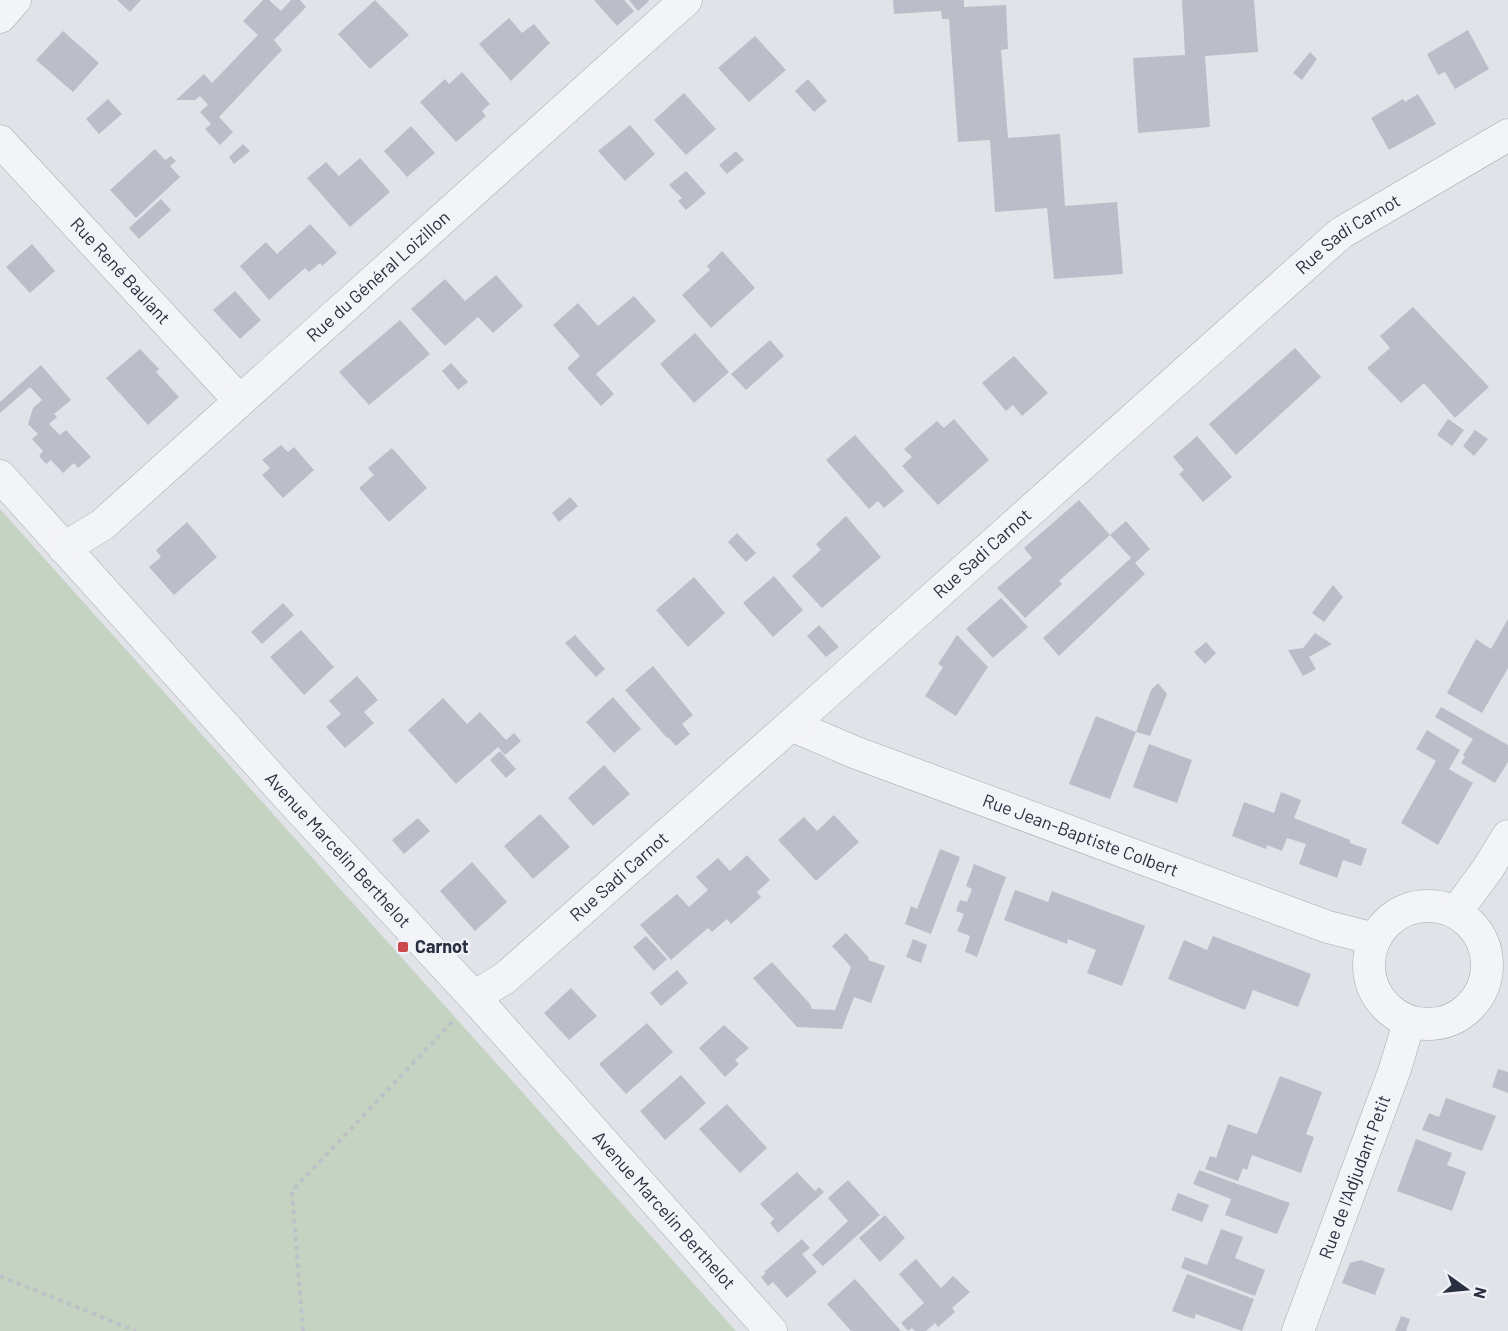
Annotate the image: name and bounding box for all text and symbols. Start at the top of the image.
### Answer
street label: Rue Sadi Carnot [1290,189,1404,279]
street label: Rue du Général Loizillon [301,206,454,346]
street label: Rue René Baulant [66,213,175,328]
street label: Rue Sadi Carnot [928,503,1035,603]
street label: Avenue Marcelin Berthelot [261,767,416,932]
street label: Rue Jean-Baptiste Colbert [980,789,1182,881]
street label: Rue Sadi Carnot [565,827,672,925]
place label: Carnot [415,935,469,957]
marker: Carnot [396,940,410,954]
street label: Rue de l'Adjudant Petit [1314,1092,1394,1262]
street label: Avenue Marcelin Berthelot [588,1126,741,1293]
north arrow [1436,1259,1496,1319]
text: N [1470,1285,1492,1301]

